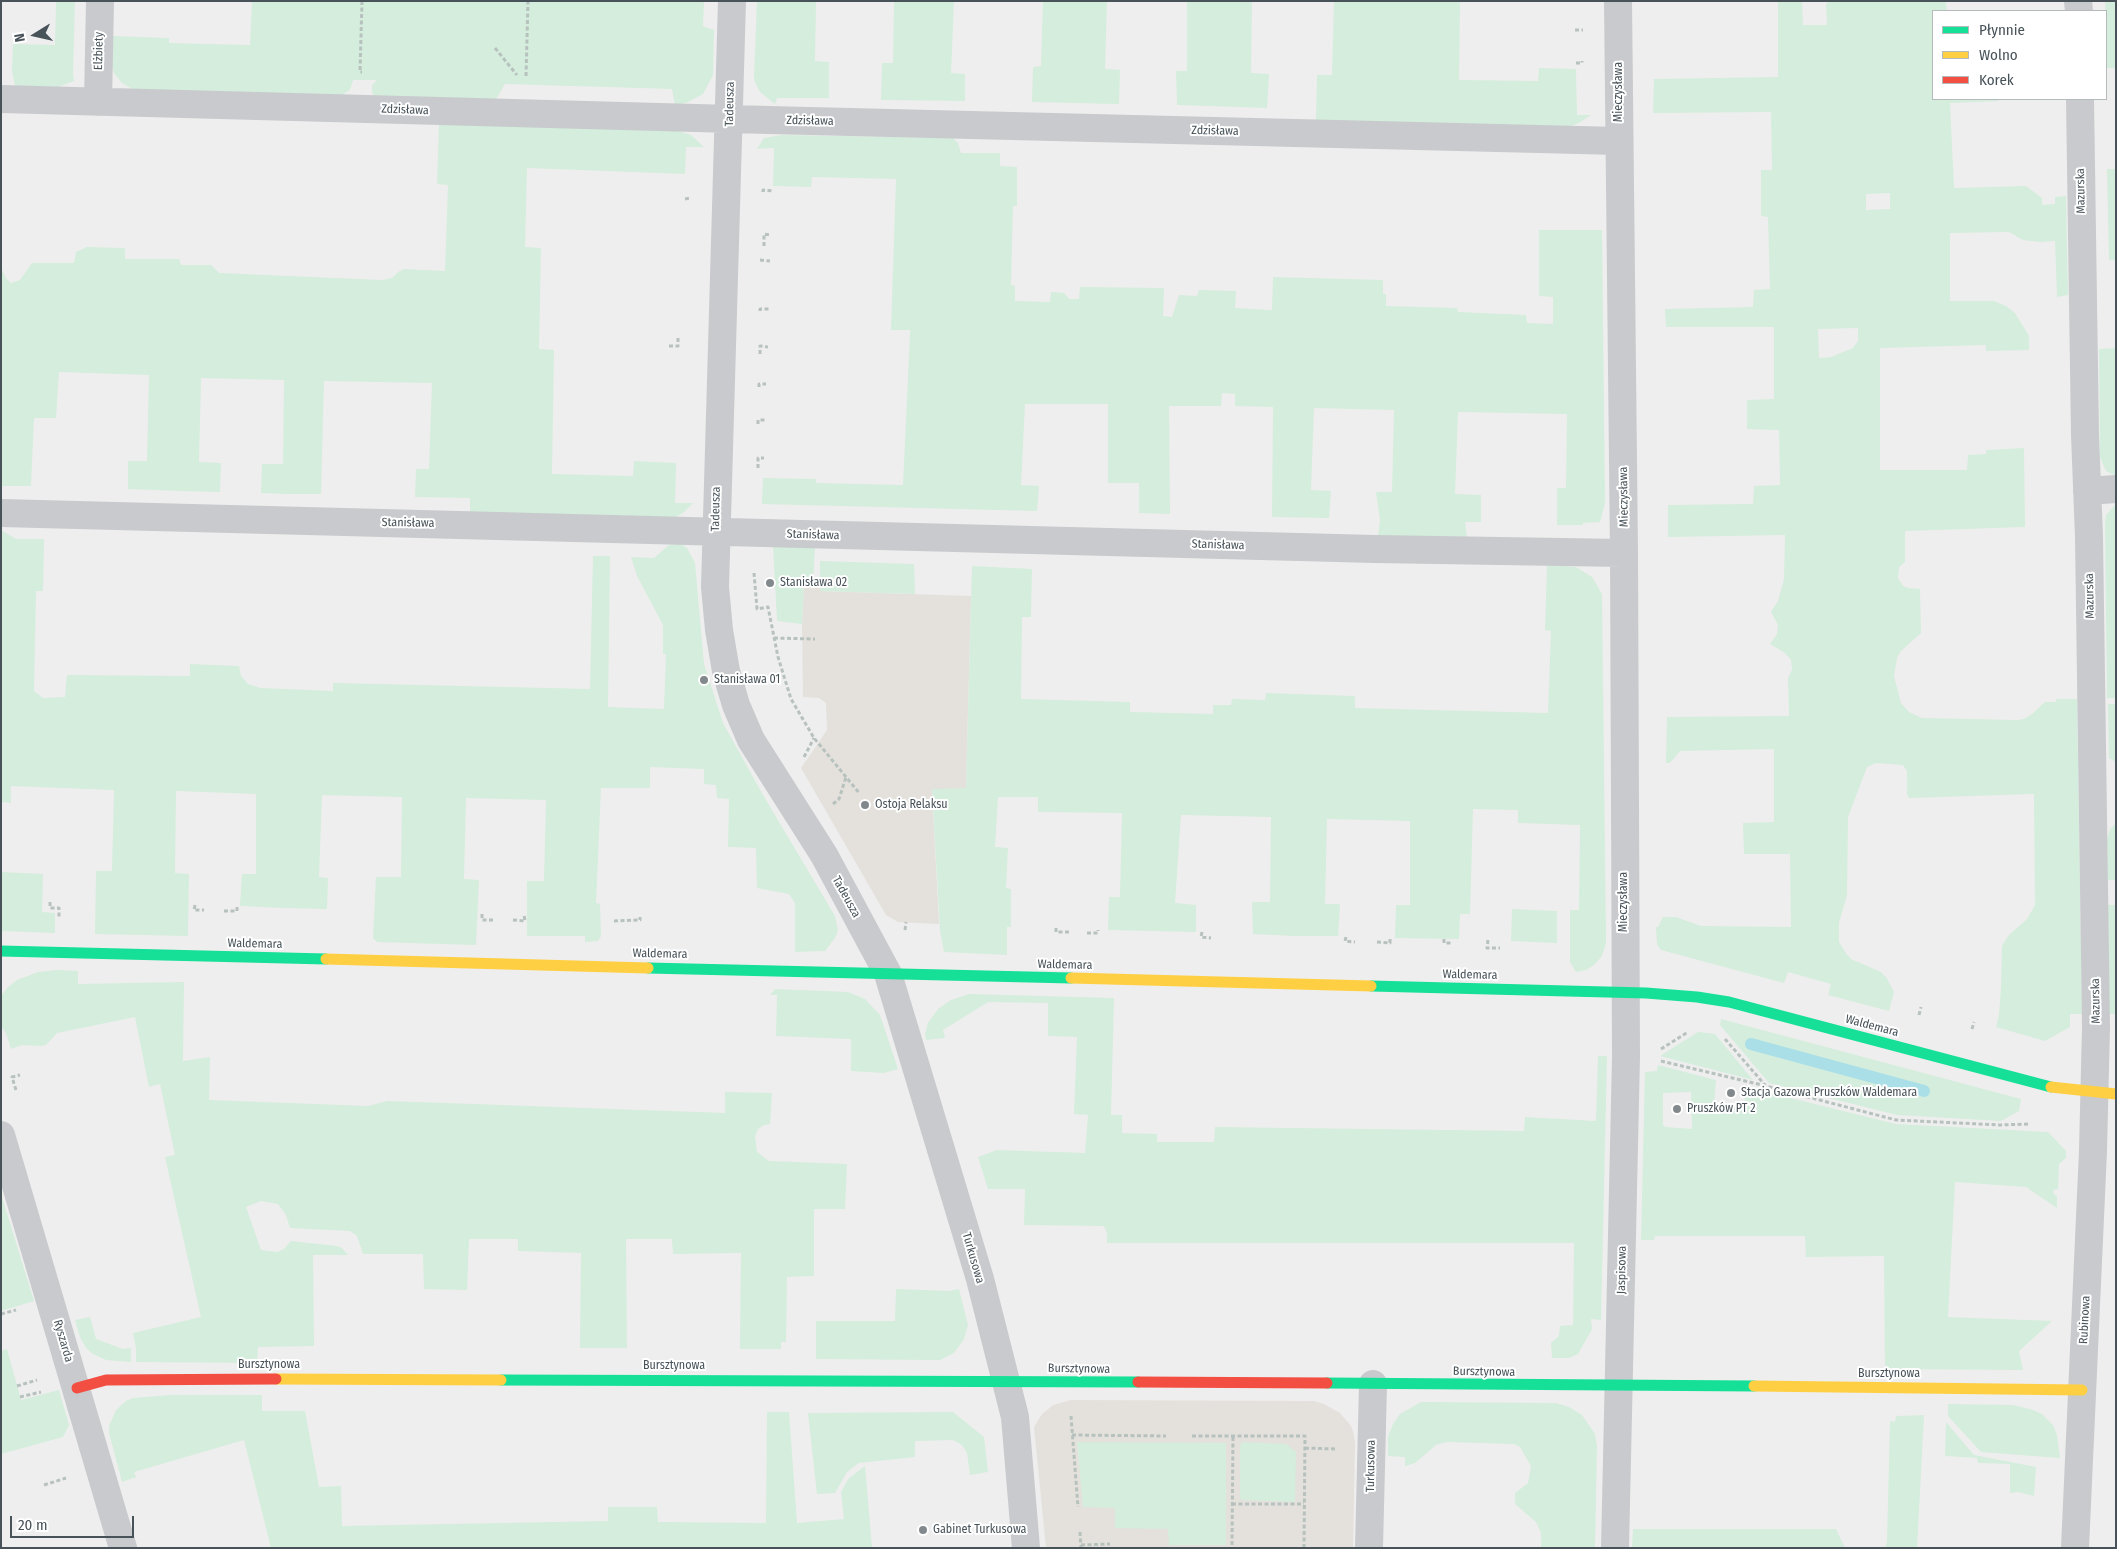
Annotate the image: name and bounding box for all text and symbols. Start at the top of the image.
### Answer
north arrow [10,10,60,60]
legend [1932,10,2107,100]
text: Płynnie [1979,21,2025,39]
text: N [11,32,29,43]
street label: Elżbiety [91,32,107,70]
text: Wolno [1979,46,2018,64]
street label: Mieczysława [1612,62,1626,122]
text: Korek [1979,71,2014,89]
street label: Tadeusza [722,81,738,127]
street label: Zdzisława [381,102,429,118]
street label: Zdzisława [786,113,834,129]
street label: Zdzisława [1191,123,1239,139]
street label: Mazurska [2073,168,2089,214]
street label: Mieczysława [1616,467,1632,527]
street label: Tadeusza [708,486,724,532]
street label: Stanisława [381,515,435,531]
street label: Stanisława [786,527,840,543]
street label: Stanisława [1191,537,1245,553]
street label: Mazurska [2082,573,2098,619]
place label: Stanisława 02 [780,576,847,590]
marker: Stanisława 02 [764,577,776,589]
place label: Stanisława 01 [714,673,780,687]
marker: Stanisława 01 [698,674,710,686]
place label: Ostoja Relaksu [875,798,948,812]
marker: Ostoja Relaksu [859,799,871,811]
street label: Mieczysława [1617,872,1631,932]
street label: Tadeusza [829,874,863,920]
street label: Waldemara [228,936,282,952]
street label: Waldemara [633,946,687,962]
street label: Waldemara [1038,957,1092,973]
street label: Waldemara [1443,967,1497,983]
street label: Mazurska [2088,978,2104,1024]
street label: Waldemara [1844,1012,1900,1040]
place label: Stacja Gazowa Pruszków Waldemara [1741,1086,1917,1100]
marker: Stacja Gazowa Pruszków Waldemara [1725,1087,1737,1099]
place label: Pruszków PT 2 [1687,1102,1756,1116]
marker: Pruszków PT 2 [1671,1103,1683,1115]
street label: Turkusowa [959,1231,987,1285]
street label: Jaspisowa [1614,1246,1630,1294]
street label: Rubinowa [2077,1295,2093,1345]
street label: Ryszarda [50,1318,76,1364]
street label: Bursztynowa [238,1358,300,1372]
street label: Bursztynowa [643,1359,705,1373]
street label: Bursztynowa [1048,1361,1110,1377]
street label: Bursztynowa [1453,1364,1515,1380]
street label: Bursztynowa [1858,1367,1920,1381]
street label: Turkusowa [1363,1440,1379,1492]
scale bar [12,1506,136,1538]
text: 20 m [18,1516,48,1534]
place label: Gabinet Turkusowa [933,1523,1027,1537]
marker: Gabinet Turkusowa [917,1524,929,1536]

